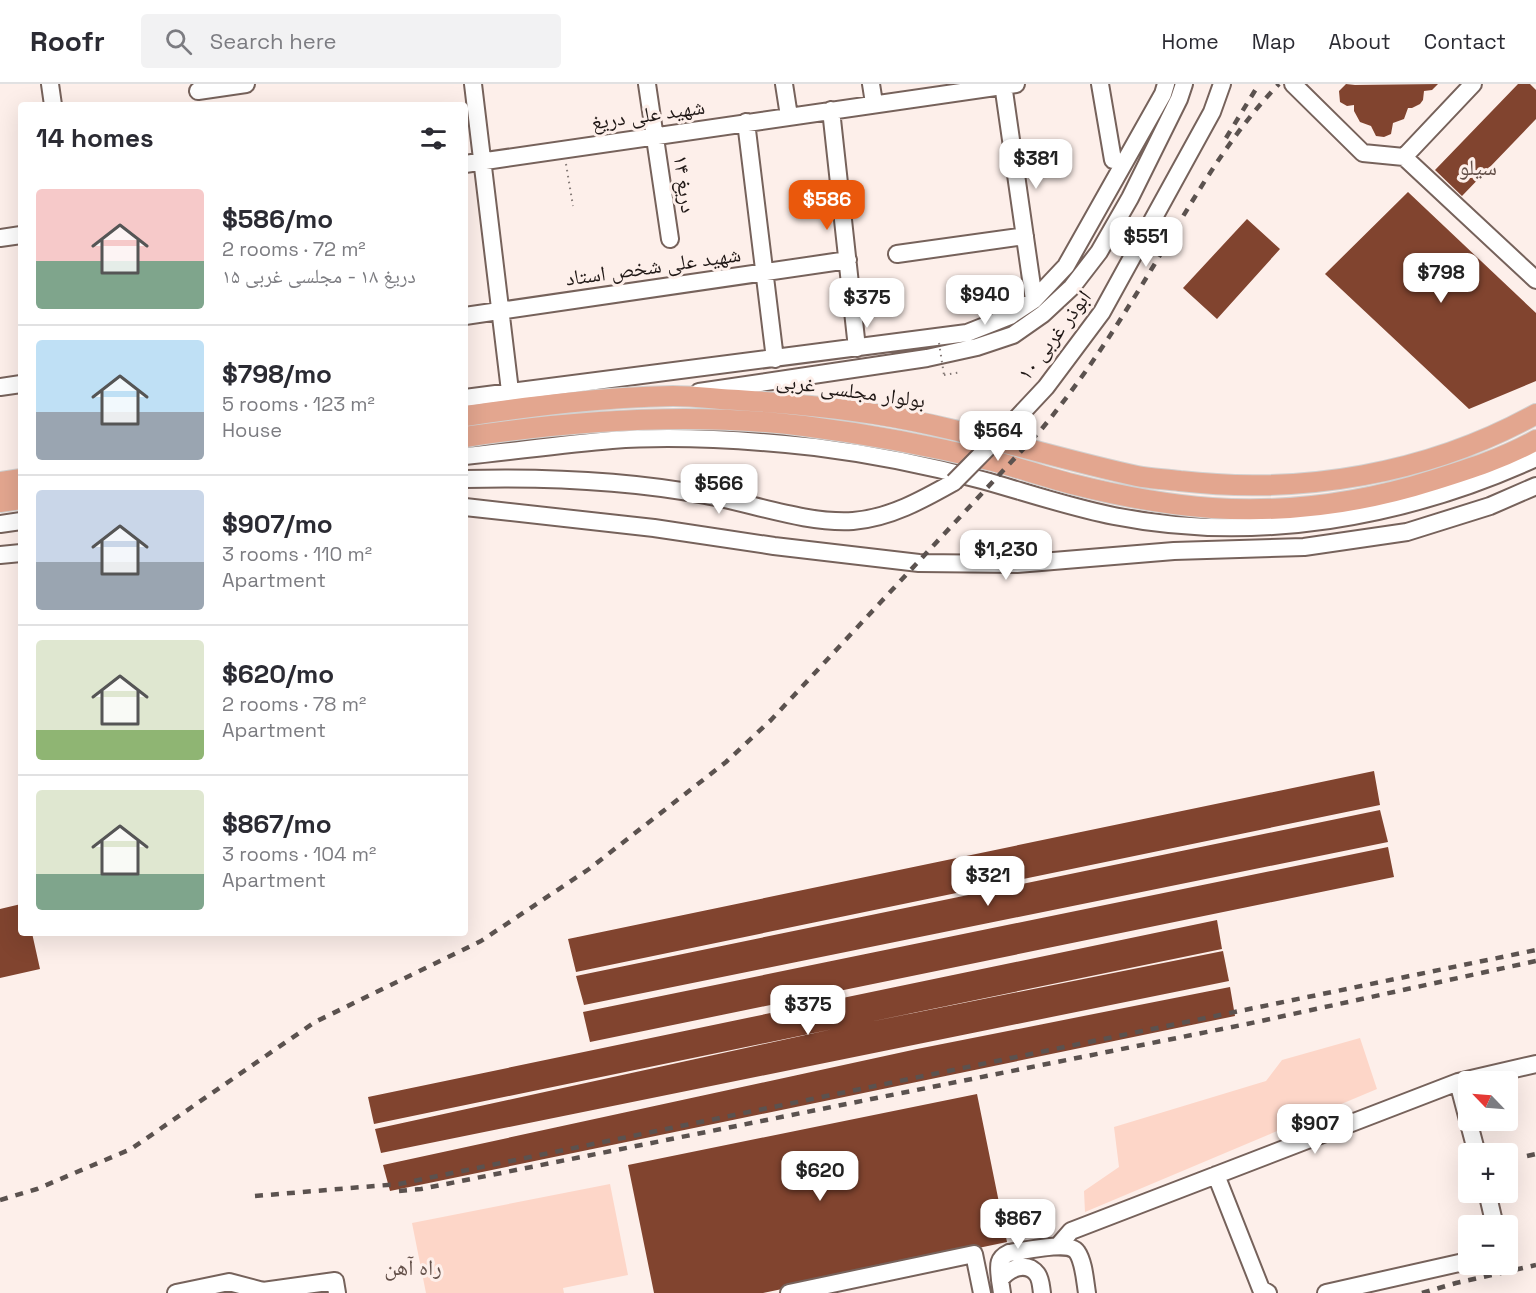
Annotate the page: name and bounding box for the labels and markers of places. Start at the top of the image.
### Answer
pin: $381 [1000,139,1072,190]
pin: $586 [791,180,863,231]
pin: $551 [1110,217,1182,268]
pin: $798 [1405,253,1477,304]
pin: $940 [949,275,1021,326]
pin: $375 [831,278,903,329]
pin: $564 [962,411,1034,462]
pin: $566 [683,464,755,515]
pin: $1,230 [957,530,1055,581]
pin: $321 [952,856,1024,907]
pin: $375 [772,985,844,1036]
pin: $907 [1279,1104,1351,1155]
pin: $620 [784,1151,856,1202]
pin: $867 [982,1199,1054,1250]

